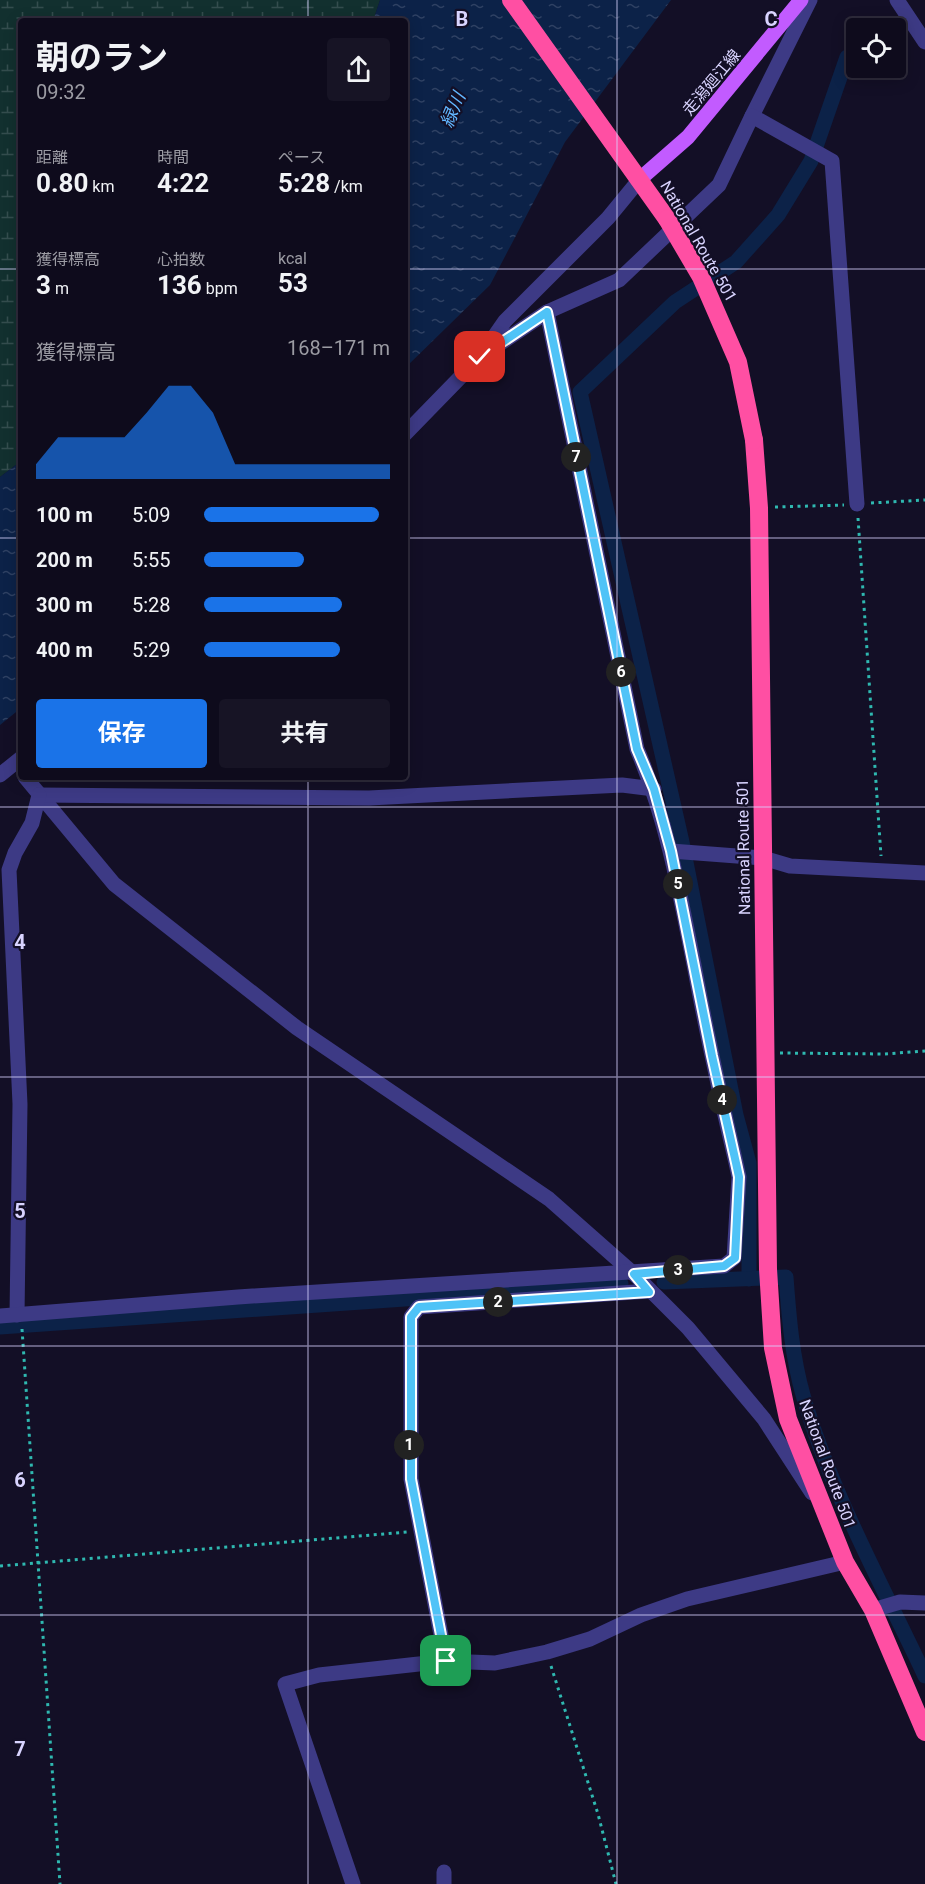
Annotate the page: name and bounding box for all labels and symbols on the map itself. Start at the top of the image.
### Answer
text: B [456,7,468,31]
text: C [764,7,778,31]
street label: 走潟廻江線 [678,46,744,119]
water label: 緑川 [436,87,470,130]
street label: National Route 501 [656,178,741,305]
pin [454,331,505,382]
pin: 7 [561,442,591,472]
pin: 6 [606,657,636,687]
street label: National Route 501 [733,779,754,915]
pin: 5 [663,869,693,899]
text: 4 [14,930,26,954]
pin: 4 [707,1085,737,1115]
text: 5 [14,1199,26,1223]
pin: 3 [663,1255,693,1285]
pin: 2 [483,1287,513,1317]
street label: National Route 501 [795,1397,860,1531]
pin: 1 [394,1430,424,1460]
text: 6 [14,1468,26,1492]
pin [420,1635,471,1686]
text: 7 [14,1737,26,1761]

